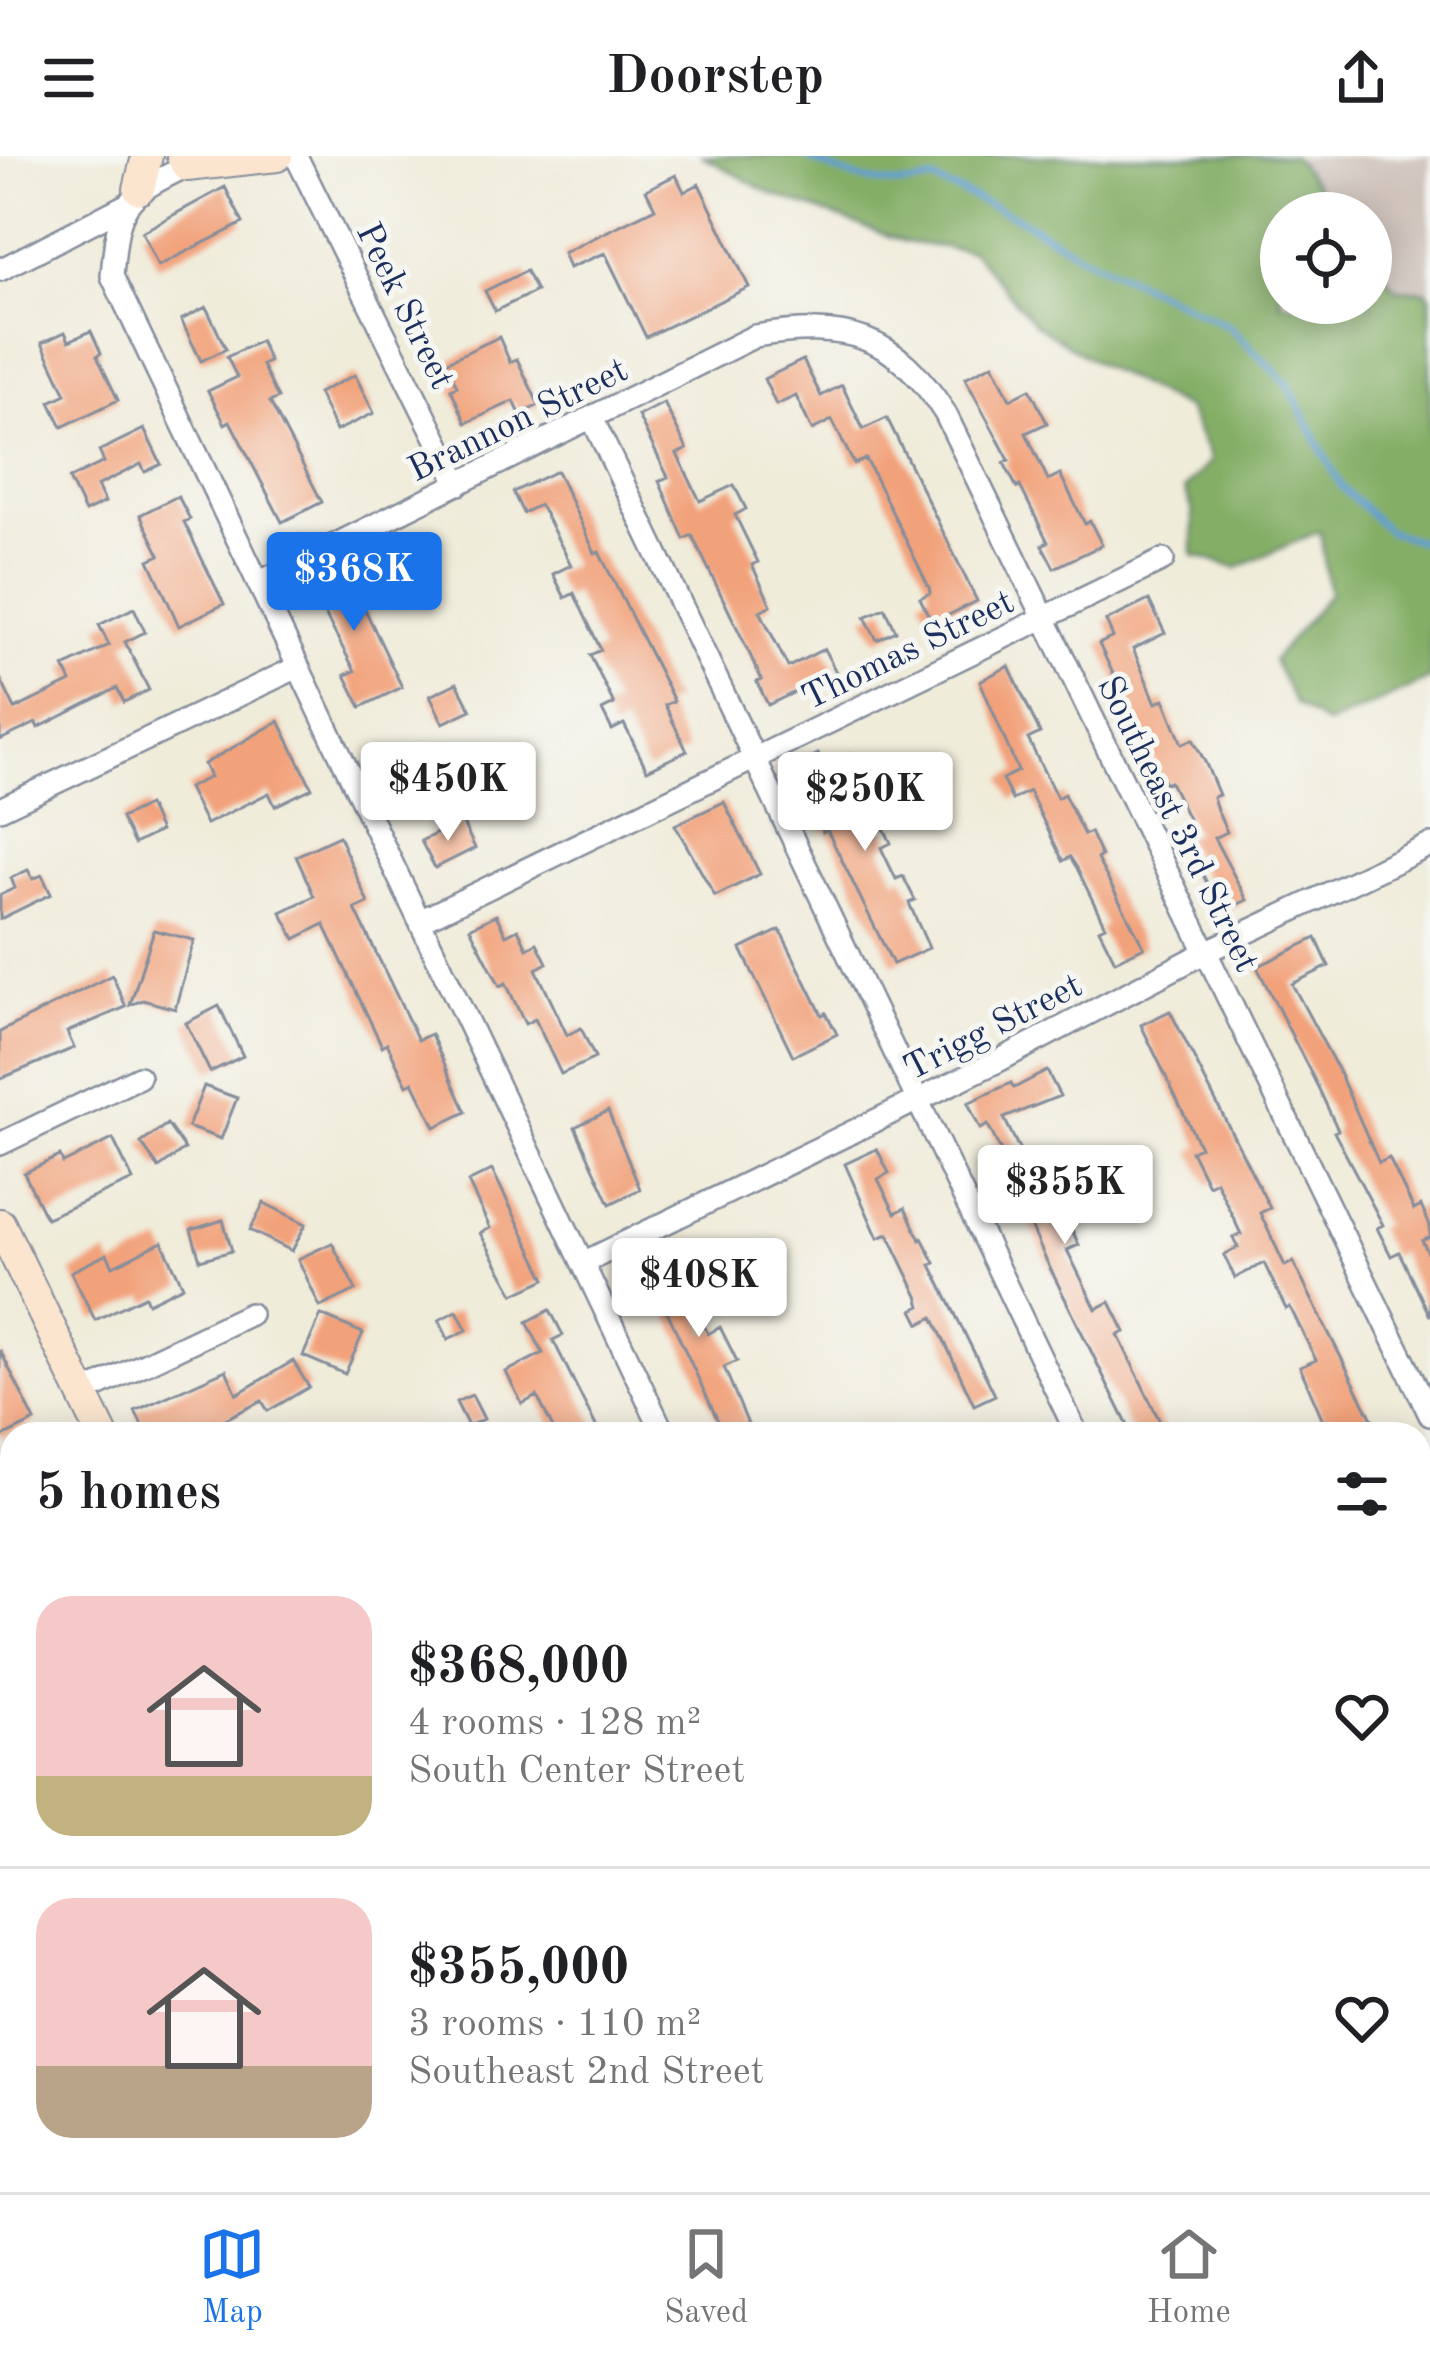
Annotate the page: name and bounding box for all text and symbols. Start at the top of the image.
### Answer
icon: menu [36,45,102,111]
icon: share [1328,45,1394,111]
text: Doorstep [606,51,824,105]
map controls [1260,192,1392,324]
button: locate [1260,192,1392,324]
street label: Peek Street [348,218,459,396]
street label: Brannon Street [403,353,634,490]
pin: $368K [270,532,438,634]
text: $368K [294,551,414,590]
street label: Thomas Street [797,585,1020,718]
street label: Southeast 3rd Street [1089,671,1264,978]
pin: $450K [364,742,532,844]
pin: $250K [781,752,949,854]
text: $450K [388,761,508,800]
text: $250K [805,771,925,810]
street label: Trigg Street [899,968,1089,1089]
pin: $355K [981,1145,1149,1247]
text: $355K [1005,1164,1125,1203]
pin: $408K [615,1238,783,1340]
text: $408K [639,1257,759,1296]
icon: filters [1329,1461,1395,1527]
text: 5 homes [36,1469,221,1520]
text: $368,000 [408,1643,629,1694]
icon: home [132,1644,276,1788]
icon: heart [1329,1683,1395,1749]
text: 4 rooms · 128 m² [408,1704,701,1743]
text: South Center Street [408,1752,745,1791]
text: $355,000 [408,1944,629,1995]
icon: home [132,1946,276,2090]
icon: heart [1329,1985,1395,2051]
text: 3 rooms · 110 m² [408,2005,701,2044]
text: Southeast 2nd Street [408,2053,764,2092]
tab: Map [199,2221,265,2334]
tab: Saved [664,2221,748,2334]
tab: Home [1147,2221,1231,2334]

